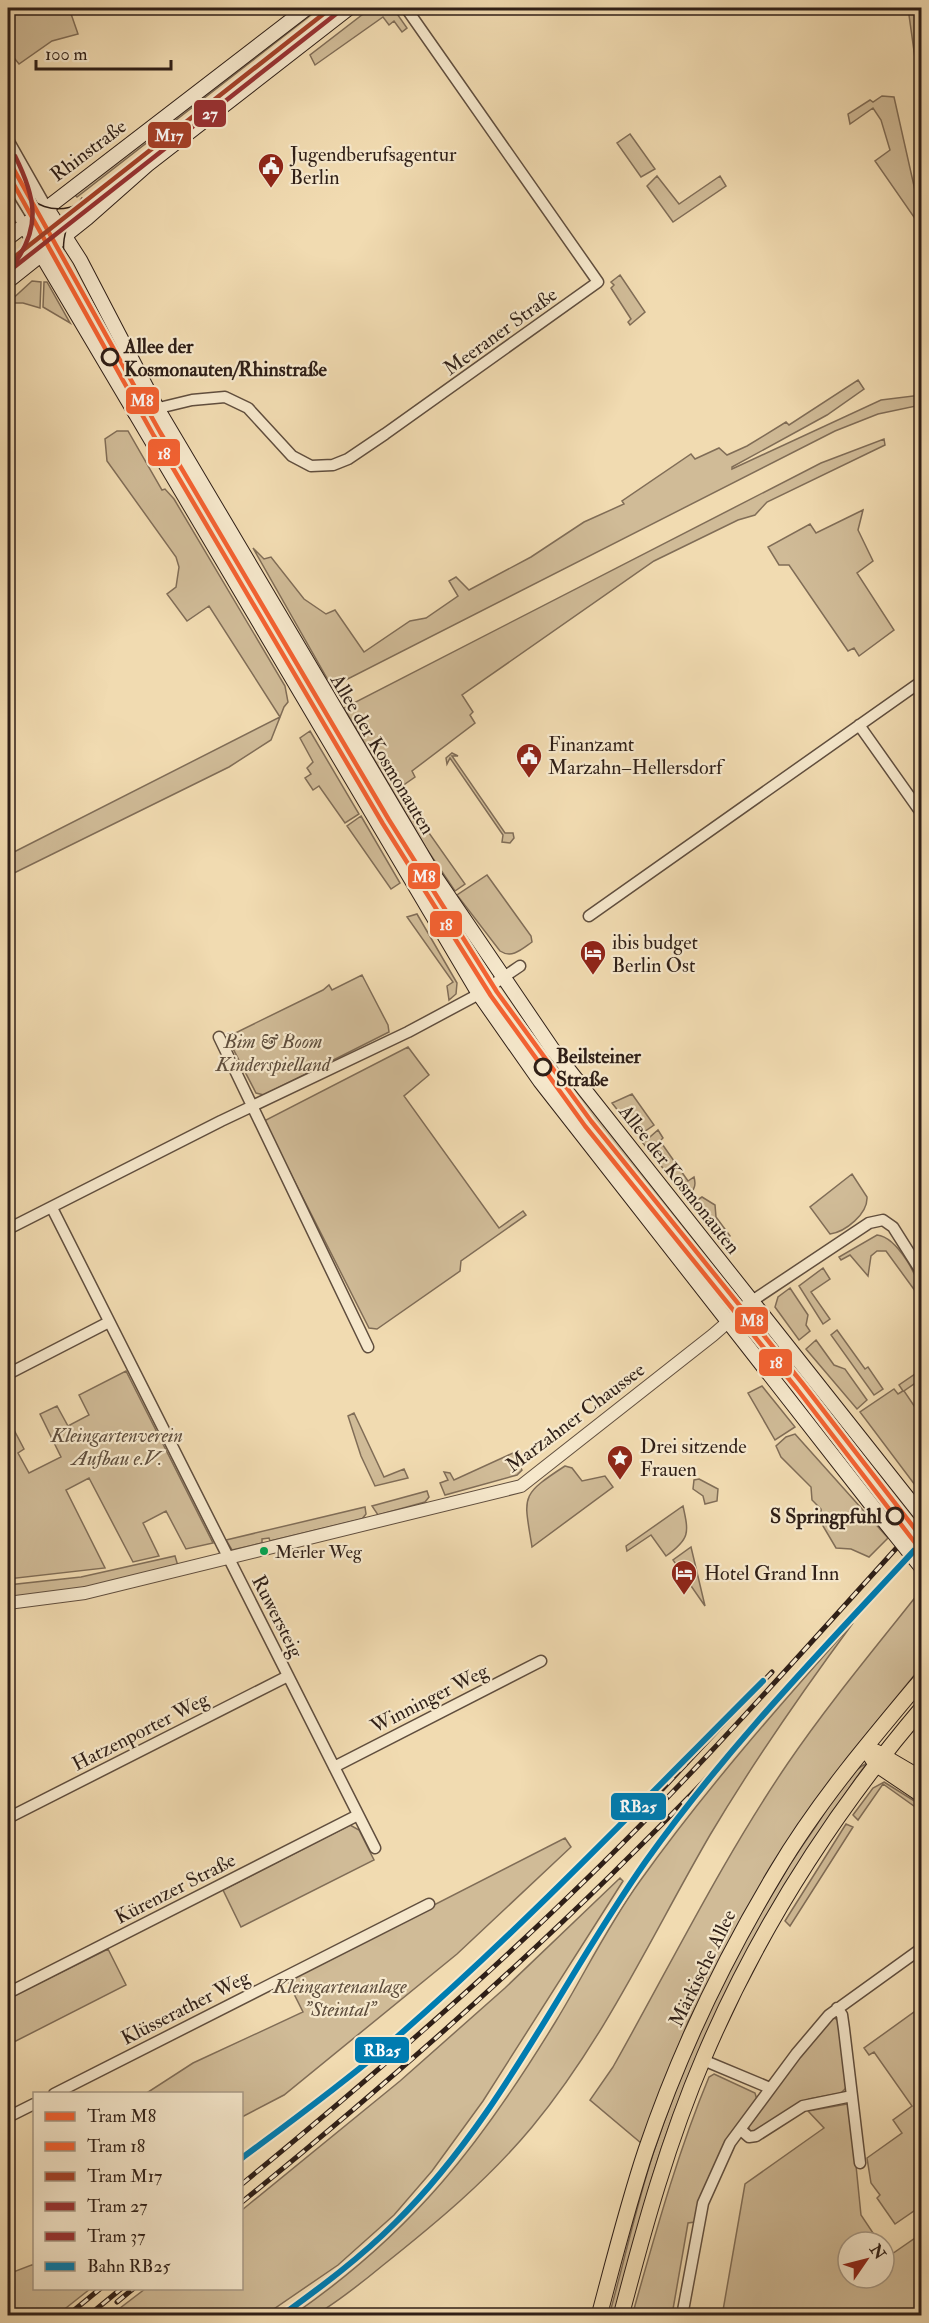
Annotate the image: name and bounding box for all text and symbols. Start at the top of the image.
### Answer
scale bar [36,33,171,71]
text: 100 m [45,43,88,66]
line badge: 27 [193,99,227,128]
text: 27 [202,104,218,124]
street label: Rhinstraße [45,114,131,187]
line badge: M17 [147,121,192,149]
text: M17 [154,126,184,146]
place label: Jugendberufsagentur Berlin [289,142,457,190]
public building icon: Jugendberufsagentur Berlin [256,151,286,189]
street label: Meeraner Straße [439,282,562,381]
place label: Allee der Kosmonauten/Rhinstraße [123,334,328,382]
marker: Allee der Kosmonauten/Rhinstraße [101,348,119,366]
line badge: M8 [125,386,160,415]
text: M8 [130,391,154,411]
line badge: 18 [147,438,181,467]
text: 18 [157,444,171,464]
street label: Allee der Kosmonauten [324,669,440,839]
place label: Finanzamt Marzahn–Hellersdorf [548,732,726,780]
public building icon: Finanzamt Marzahn–Hellersdorf [514,741,544,779]
line badge: M8 [407,862,441,890]
text: M8 [412,867,436,887]
line badge: 18 [429,910,463,938]
text: 18 [439,915,453,935]
place label: ibis budget Berlin Ost [612,930,699,978]
hotel icon: ibis budget Berlin Ost [578,938,608,976]
park label: Bim & Boom Kinderspielland [215,1029,332,1077]
place label: Beilsteiner Straße [556,1044,642,1092]
marker: Beilsteiner Straße [534,1058,552,1076]
street label: Allee der Kosmonauten [613,1099,746,1259]
line badge: M8 [734,1306,769,1335]
text: M8 [740,1311,764,1331]
line badge: 18 [758,1348,793,1377]
text: 18 [769,1353,783,1373]
street label: Marzahner Chaussee [501,1357,650,1478]
park label: Kleingartenverein Aufbau e.V. [50,1423,183,1471]
place label: Drei sitzende Frauen [640,1434,747,1482]
place icon: Drei sitzende Frauen [605,1443,635,1481]
place label: S Springpfuhl [770,1504,883,1530]
marker: S Springpfuhl [886,1507,904,1525]
place label: Merler Weg [275,1541,363,1564]
marker: Merler Weg [258,1545,270,1557]
hotel icon: Hotel Grand Inn [669,1558,699,1596]
place label: Hotel Grand Inn [704,1561,839,1586]
street label: Ruwersteig [246,1571,309,1663]
street label: Winninger Weg [365,1658,493,1739]
street label: Hatzenporter Weg [68,1686,214,1777]
line badge: RB25 [610,1792,667,1821]
text: RB25 [619,1797,657,1817]
street label: Kürenzer Straße [111,1847,240,1930]
street label: Märkische Allee [663,1906,742,2031]
street label: Klüsserather Weg [117,1964,255,2051]
park label: Kleingartenanlage "Steintal" [272,1974,407,2022]
line badge: RB25 [354,2036,410,2064]
text: RB25 [363,2041,401,2061]
legend [33,2092,243,2290]
text: Tram M8 [87,2105,156,2128]
text: Tram 18 [87,2135,145,2158]
text: Tram M17 [87,2165,162,2188]
text: Tram 27 [87,2195,148,2218]
text: Tram 37 [87,2225,145,2248]
north arrow [836,2230,896,2290]
text: N [865,2240,890,2264]
text: Bahn RB25 [87,2255,170,2278]

